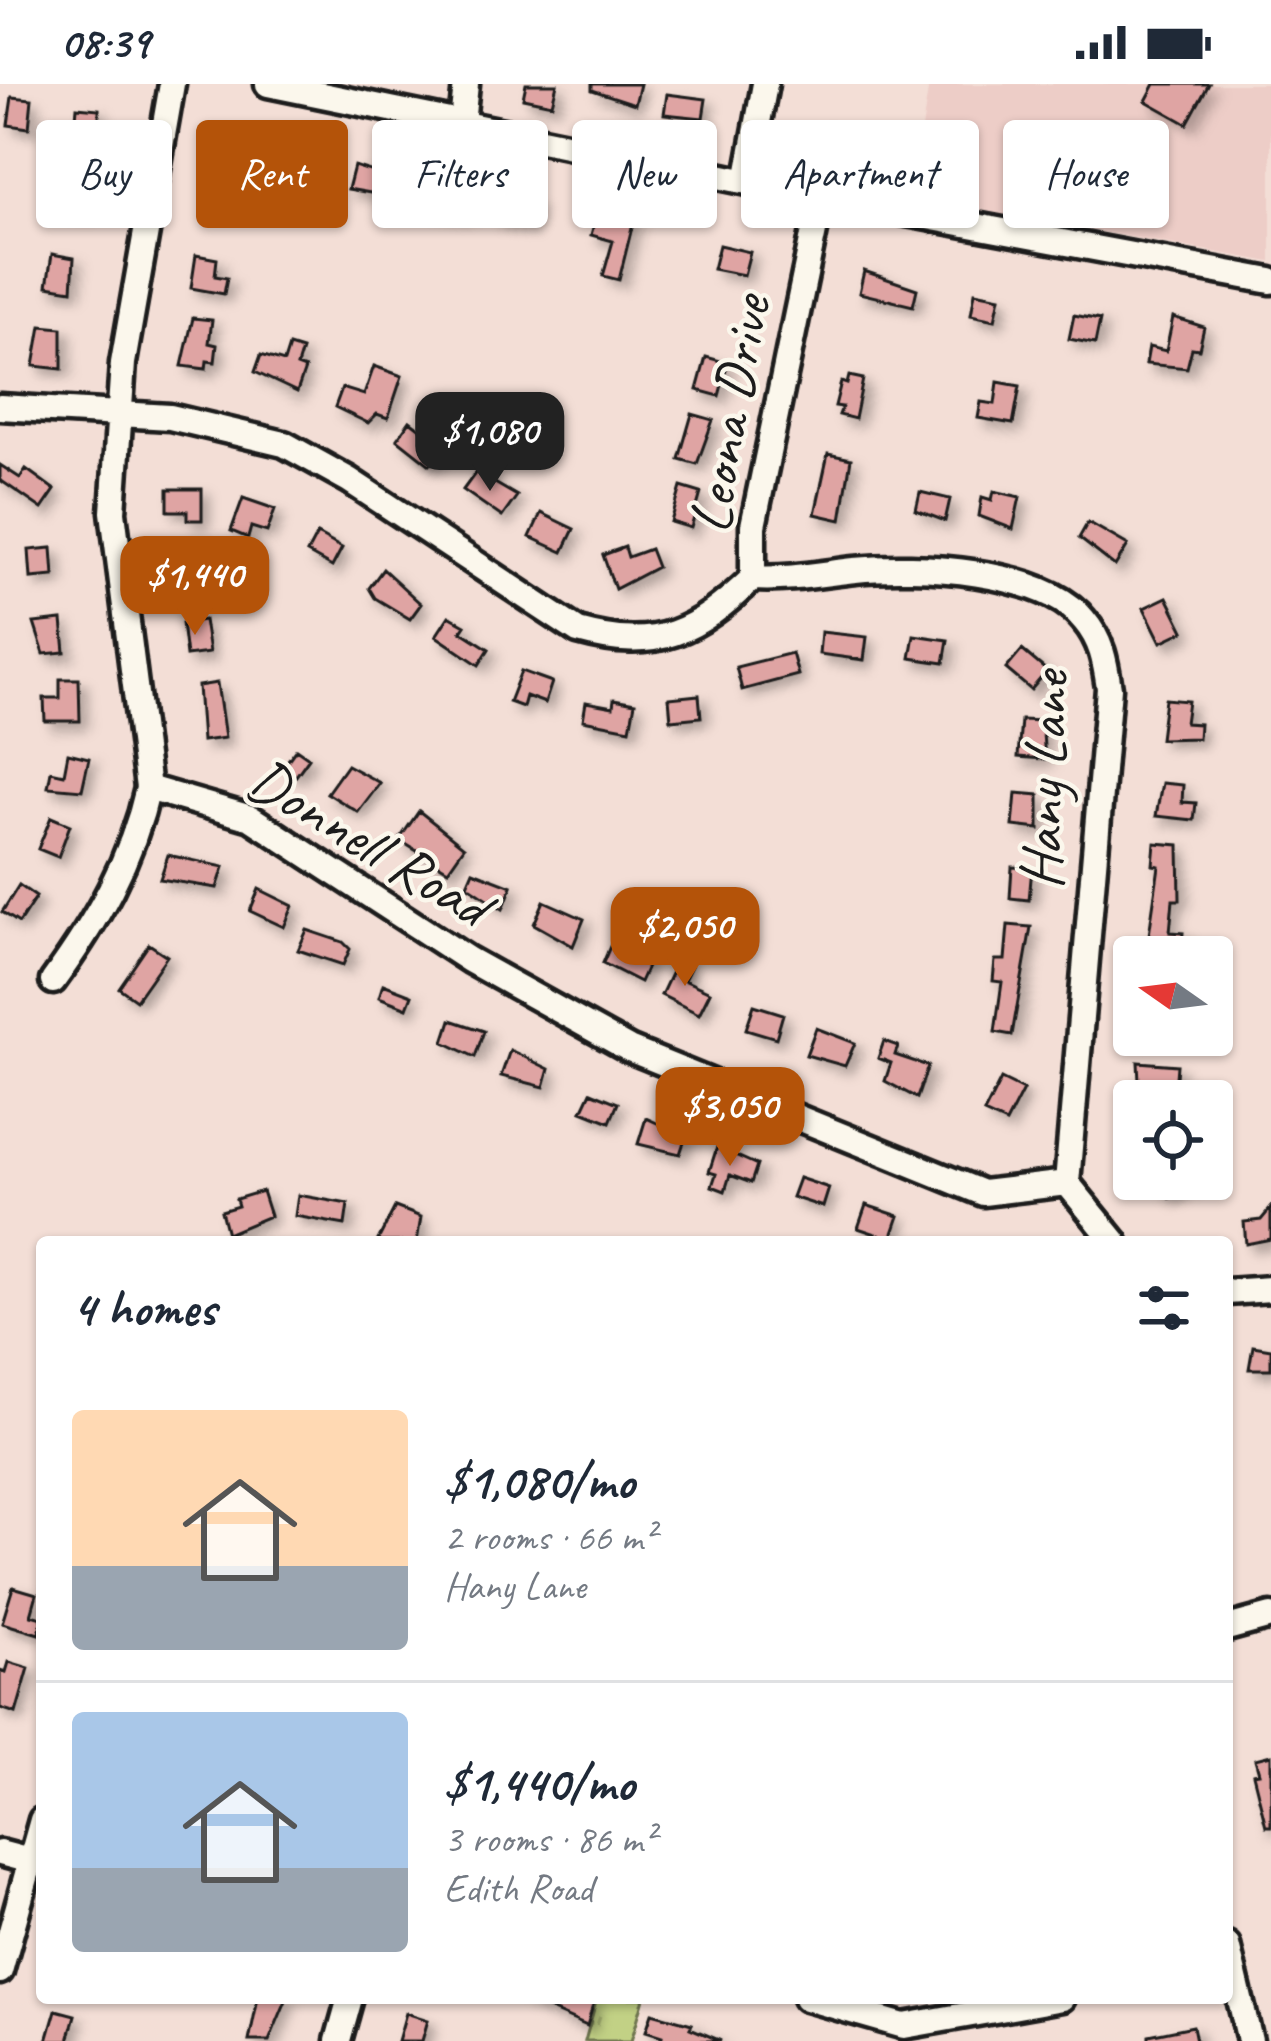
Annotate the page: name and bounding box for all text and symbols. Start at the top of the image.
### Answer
text: 08:39 [60,14,149,71]
chip: Buy [36,120,172,228]
chip: Rent [196,120,348,228]
chip: Filters [372,120,548,228]
chip: New [572,120,717,228]
chip: Apartment [741,120,979,228]
chip: House [1003,120,1169,228]
street label: Leona Drive [671,286,788,538]
pin: $1,080 [392,392,588,494]
text: $1,080 [442,406,538,455]
pin: $1,440 [97,536,293,638]
text: $1,440 [147,550,243,599]
street label: Hany Lane [1002,666,1086,890]
street label: Donnell Road [235,741,510,948]
pin: $2,050 [587,887,783,989]
text: $2,050 [638,901,732,950]
north arrow [1113,936,1233,1056]
map controls [1113,936,1233,1200]
pin: $3,050 [632,1067,828,1169]
button: locate [1113,1080,1233,1200]
text: $3,050 [683,1081,777,1130]
icon: filters [1131,1275,1197,1341]
text: 4 homes [72,1276,216,1340]
text: $1,080/mo [444,1449,634,1513]
icon: home [168,1458,312,1602]
text: 2 rooms · 66 m² [444,1513,655,1562]
text: Hany Lane [444,1562,586,1611]
text: $1,440/mo [444,1751,634,1815]
icon: home [168,1760,312,1904]
text: 3 rooms · 86 m² [444,1815,655,1864]
text: Edith Road [444,1864,593,1913]

